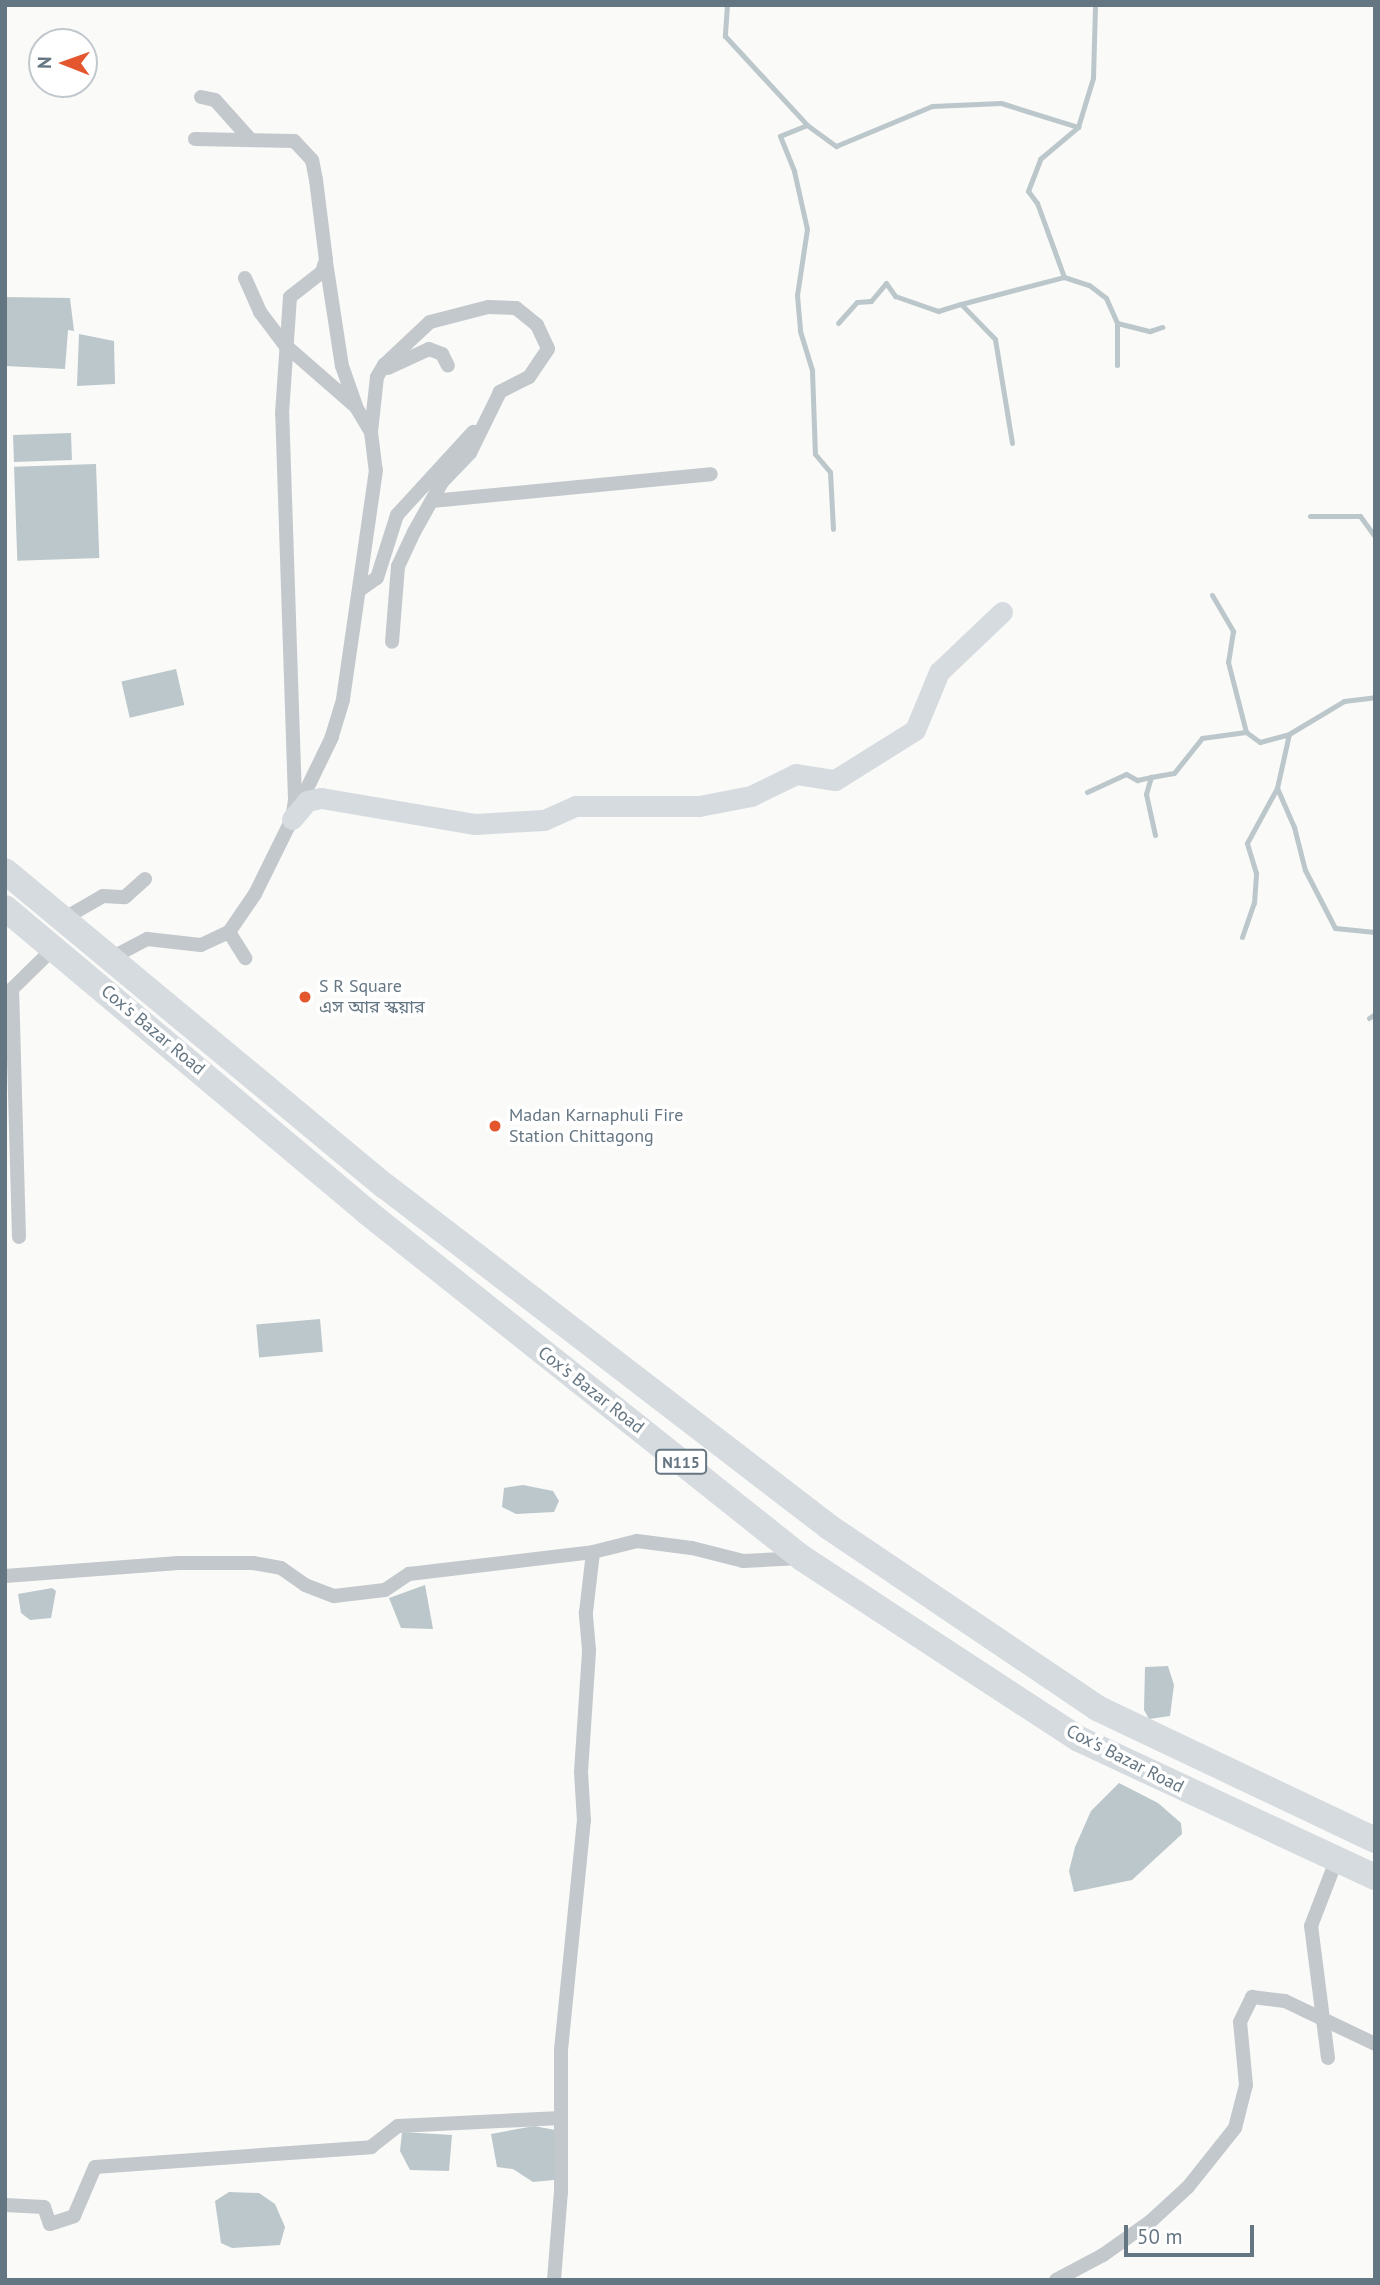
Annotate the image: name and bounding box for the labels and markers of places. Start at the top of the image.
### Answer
place label: S R Square এস আর স্কয়ার [319,976,425,1018]
marker: S R Square এস আর স্কয়ার [297,989,313,1005]
place label: Madan Karnaphuli Fire Station Chittagong [509,1105,683,1148]
marker: Madan Karnaphuli Fire Station Chittagong [487,1118,503,1134]

